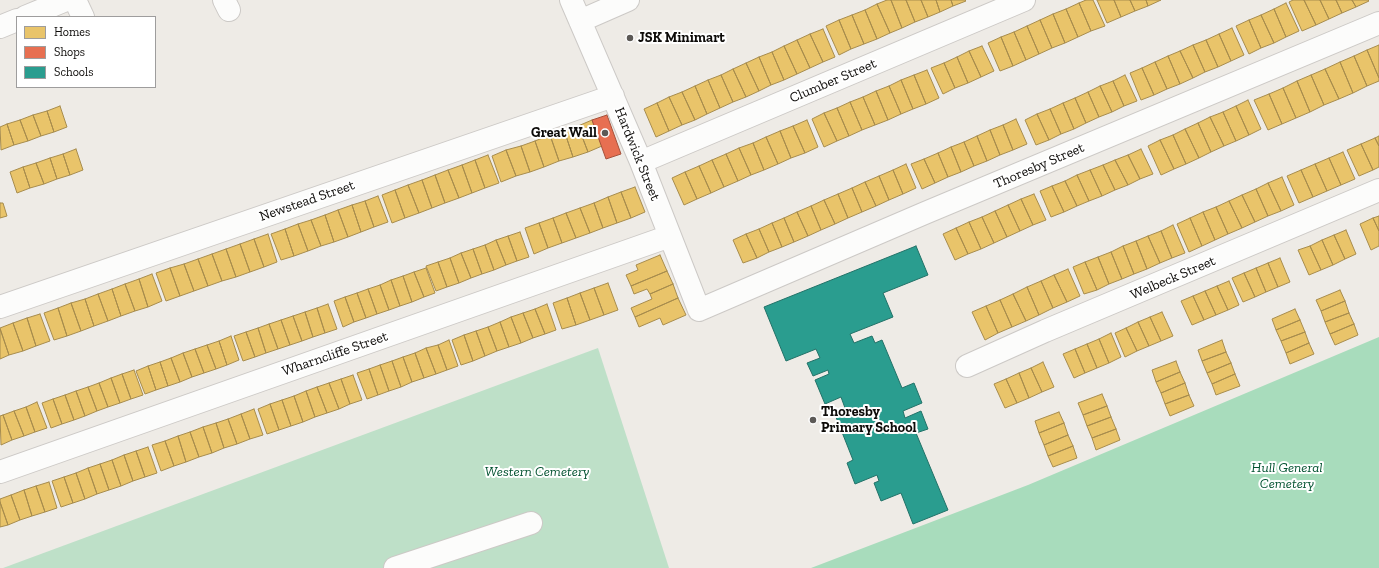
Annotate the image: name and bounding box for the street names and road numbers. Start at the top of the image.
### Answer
street label: Clumber Street [787,55,879,107]
street label: Hardwick Street [611,105,663,203]
street label: Thoresby Street [991,139,1087,193]
street label: Newstead Street [257,177,357,225]
street label: Welbeck Street [1128,253,1218,303]
street label: Wharncliffe Street [280,328,390,380]

